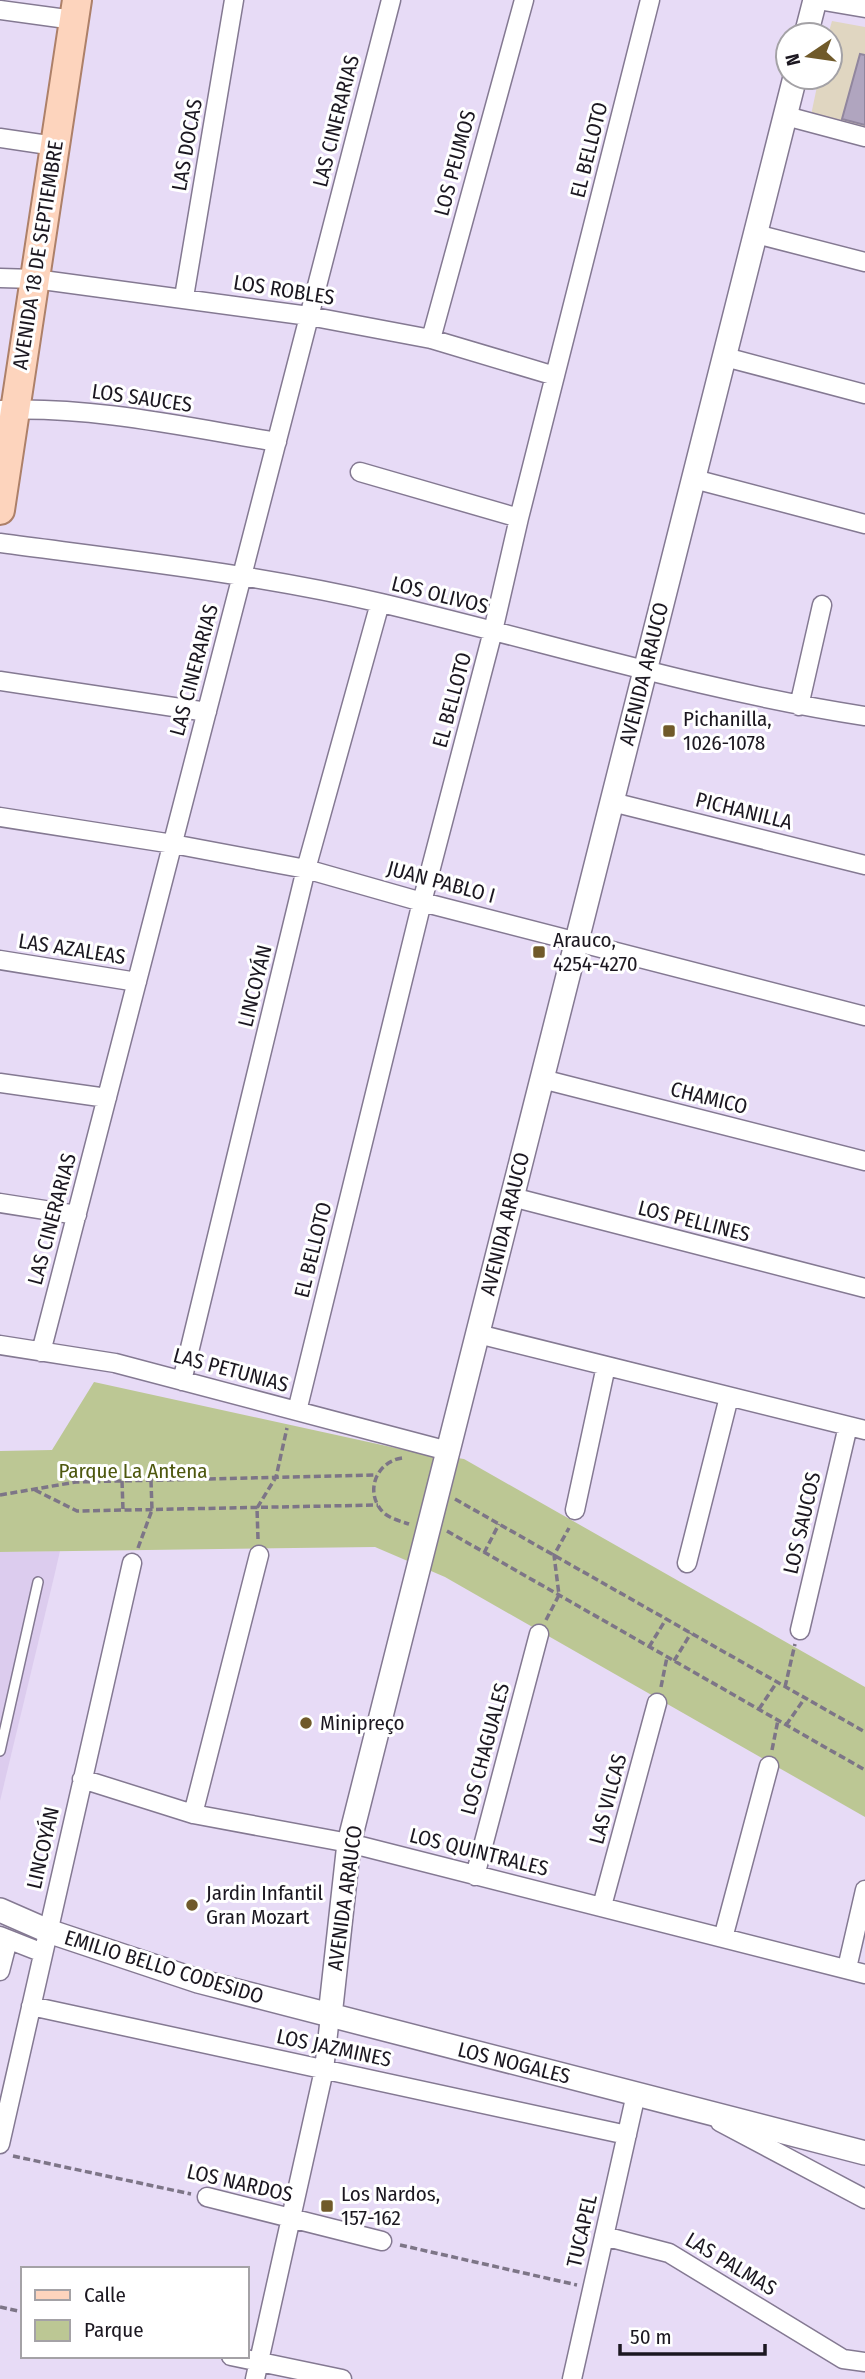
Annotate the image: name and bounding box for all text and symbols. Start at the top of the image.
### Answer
north arrow [774,21,844,91]
street label: LAS CINERARIAS [307,52,365,190]
text: N [780,52,805,68]
street label: LAS DOCAS [166,97,208,193]
street label: EL BELLOTO [565,99,613,201]
street label: LOS PEUMOS [428,107,482,219]
street label: AVENIDA 18 DE SEPTIEMBRE [7,138,69,371]
street label: LOS ROBLES [232,269,336,311]
street label: LOS SAUCES [90,378,194,418]
street label: LOS OLIVOS [389,570,491,620]
street label: AVENIDA ARAUCO [614,600,674,748]
street label: LAS CINERARIAS [164,601,224,739]
street label: EL BELLOTO [427,649,477,751]
place label: Pichanilla, 1026-1078 [683,706,772,756]
marker: Pichanilla, 1026-1078 [661,723,677,739]
street label: PICHANILLA [693,786,795,836]
street label: JUAN PABLO I [384,855,498,909]
place label: Arauco, 4254-4270 [553,927,638,977]
street label: LAS AZALEAS [16,928,128,970]
street label: LINCOYÁN [232,942,278,1030]
marker: Arauco, 4254-4270 [531,944,547,960]
street label: CHAMICO [668,1076,750,1120]
street label: LAS CINERARIAS [22,1150,82,1288]
street label: AVENIDA ARAUCO [475,1150,535,1298]
street label: LOS PELLINES [635,1195,753,1247]
street label: EL BELLOTO [289,1199,337,1301]
street label: LAS PETUNIAS [170,1342,292,1398]
park label: Parque La Antena [58,1458,208,1484]
street label: LOS SAUCOS [778,1469,826,1577]
street label: LOS CHAGUALES [455,1680,515,1818]
place label: Minipreço [320,1710,405,1736]
marker: Minipreço [298,1715,314,1731]
street label: LAS VILCAS [583,1751,633,1847]
street label: LINCOYÁN [21,1804,65,1892]
street label: LOS QUINTRALES [407,1822,551,1882]
street label: AVENIDA ARAUCO [322,1824,368,1972]
place label: Jardin Infantil Gran Mozart [206,1880,323,1930]
marker: Jardin Infantil Gran Mozart [184,1897,200,1913]
street label: EMILIO BELLO CODESIDO [61,1924,267,2010]
street label: LOS JAZMINES [274,2023,394,2073]
street label: LOS NOGALES [455,2036,573,2090]
street label: LOS NARDOS [184,2158,296,2208]
place label: Los Nardos, 157-162 [341,2181,440,2231]
street label: TUCAPEL [561,2191,603,2270]
marker: Los Nardos, 157-162 [319,2198,335,2214]
street label: LAS PALMAS [681,2227,781,2301]
legend [21,2267,248,2358]
text: Calle [84,2282,126,2308]
scale bar [620,2312,765,2356]
text: Parque [84,2317,144,2343]
text: 50 m [630,2324,672,2350]

